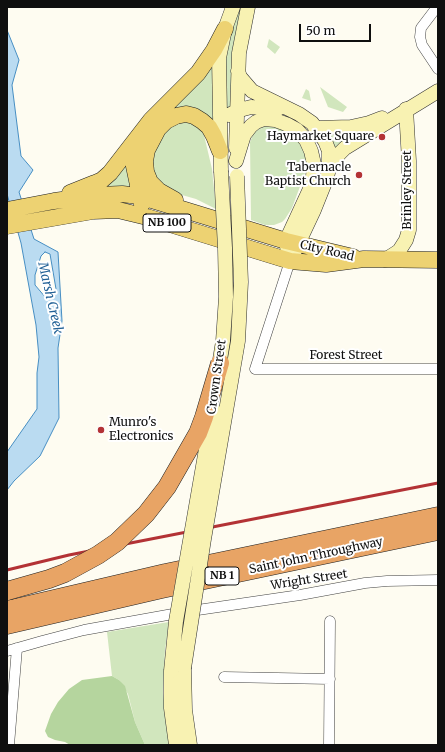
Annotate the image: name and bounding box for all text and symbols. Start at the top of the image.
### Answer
scale bar [301,16,373,42]
text: 50 m [306,23,335,38]
place label: Haymarket Square [267,130,374,144]
marker: Haymarket Square [377,132,387,142]
street label: Brinley Street [401,150,415,230]
place label: Tabernacle Baptist Church [265,161,351,189]
marker: Tabernacle Baptist Church [354,170,364,180]
road number: NB 100 [143,214,191,232]
street label: City Road [299,238,355,264]
water label: Marsh Creek [34,260,66,336]
street label: Crown Street [205,339,229,415]
street label: Forest Street [309,349,383,363]
place label: Munro's Electronics [109,416,174,444]
marker: Munro's Electronics [96,425,106,435]
street label: Saint John Throughway [248,535,384,577]
road number: NB 1 [205,567,239,585]
street label: Wright Street [270,567,348,593]

